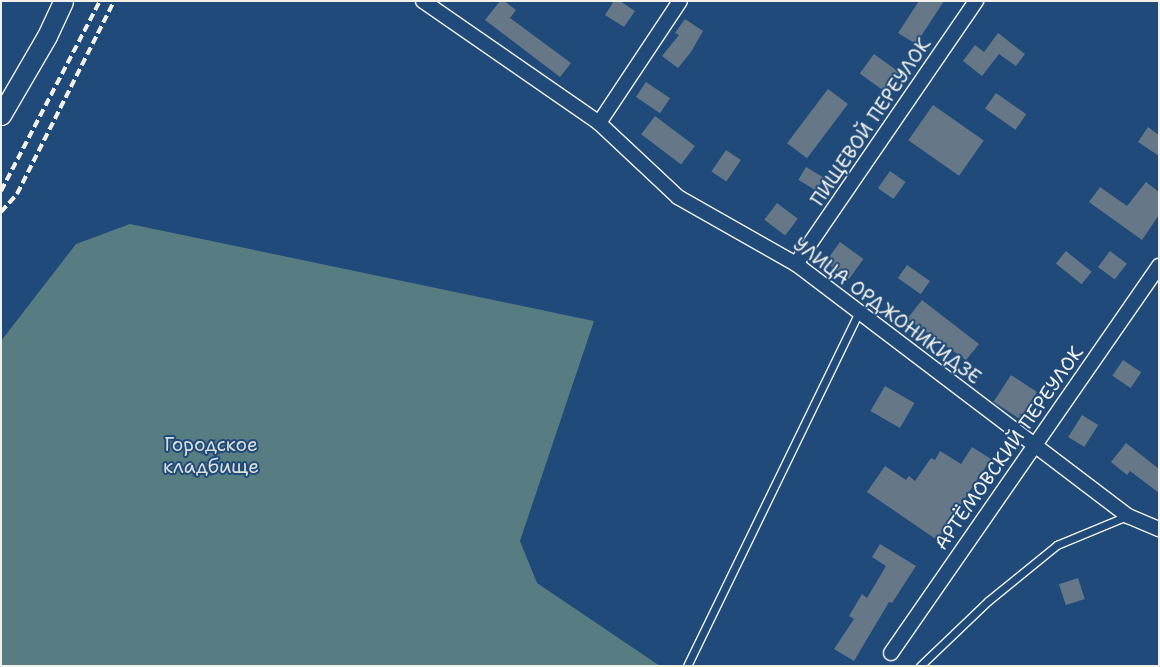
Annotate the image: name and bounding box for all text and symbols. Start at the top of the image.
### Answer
street label: ПИЩЕВОЙ ПЕРЕУЛОК [806,34,936,210]
street label: УЛИЦА ОРДЖОНИКИДЗЕ [789,233,985,389]
street label: АРТЁМОВСКИЙ ПЕРЕУЛОК [930,342,1088,554]
park label: Городское кладбище [163,434,259,478]

